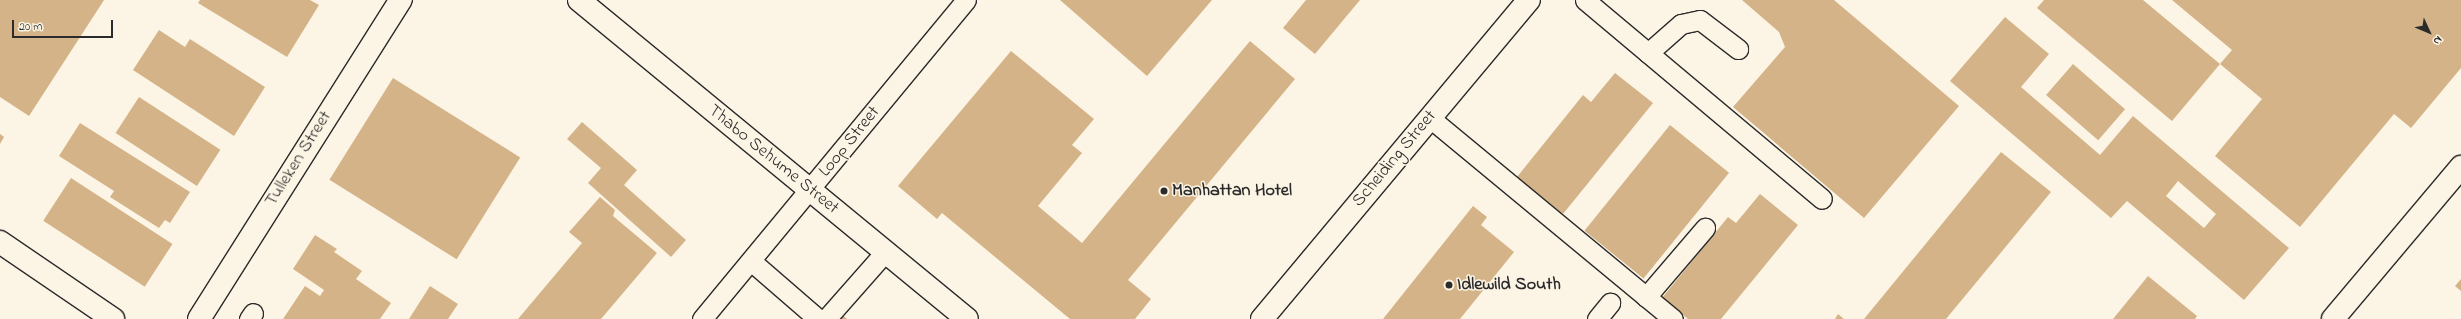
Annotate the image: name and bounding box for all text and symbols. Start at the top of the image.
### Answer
scale bar [14,12,115,38]
north arrow [2409,12,2449,52]
text: 20 m [19,18,42,36]
text: N [2429,32,2446,49]
street label: Thabo Sehume Street [703,101,843,219]
street label: Loop Street [815,102,885,182]
street label: Scheiding Street [1348,106,1442,212]
street label: Tulleken Street [261,107,337,211]
place label: Manhattan Hotel [1172,180,1292,202]
marker: Manhattan Hotel [1159,186,1169,196]
place label: Idlewild South [1457,274,1561,296]
marker: Idlewild South [1444,280,1454,290]

